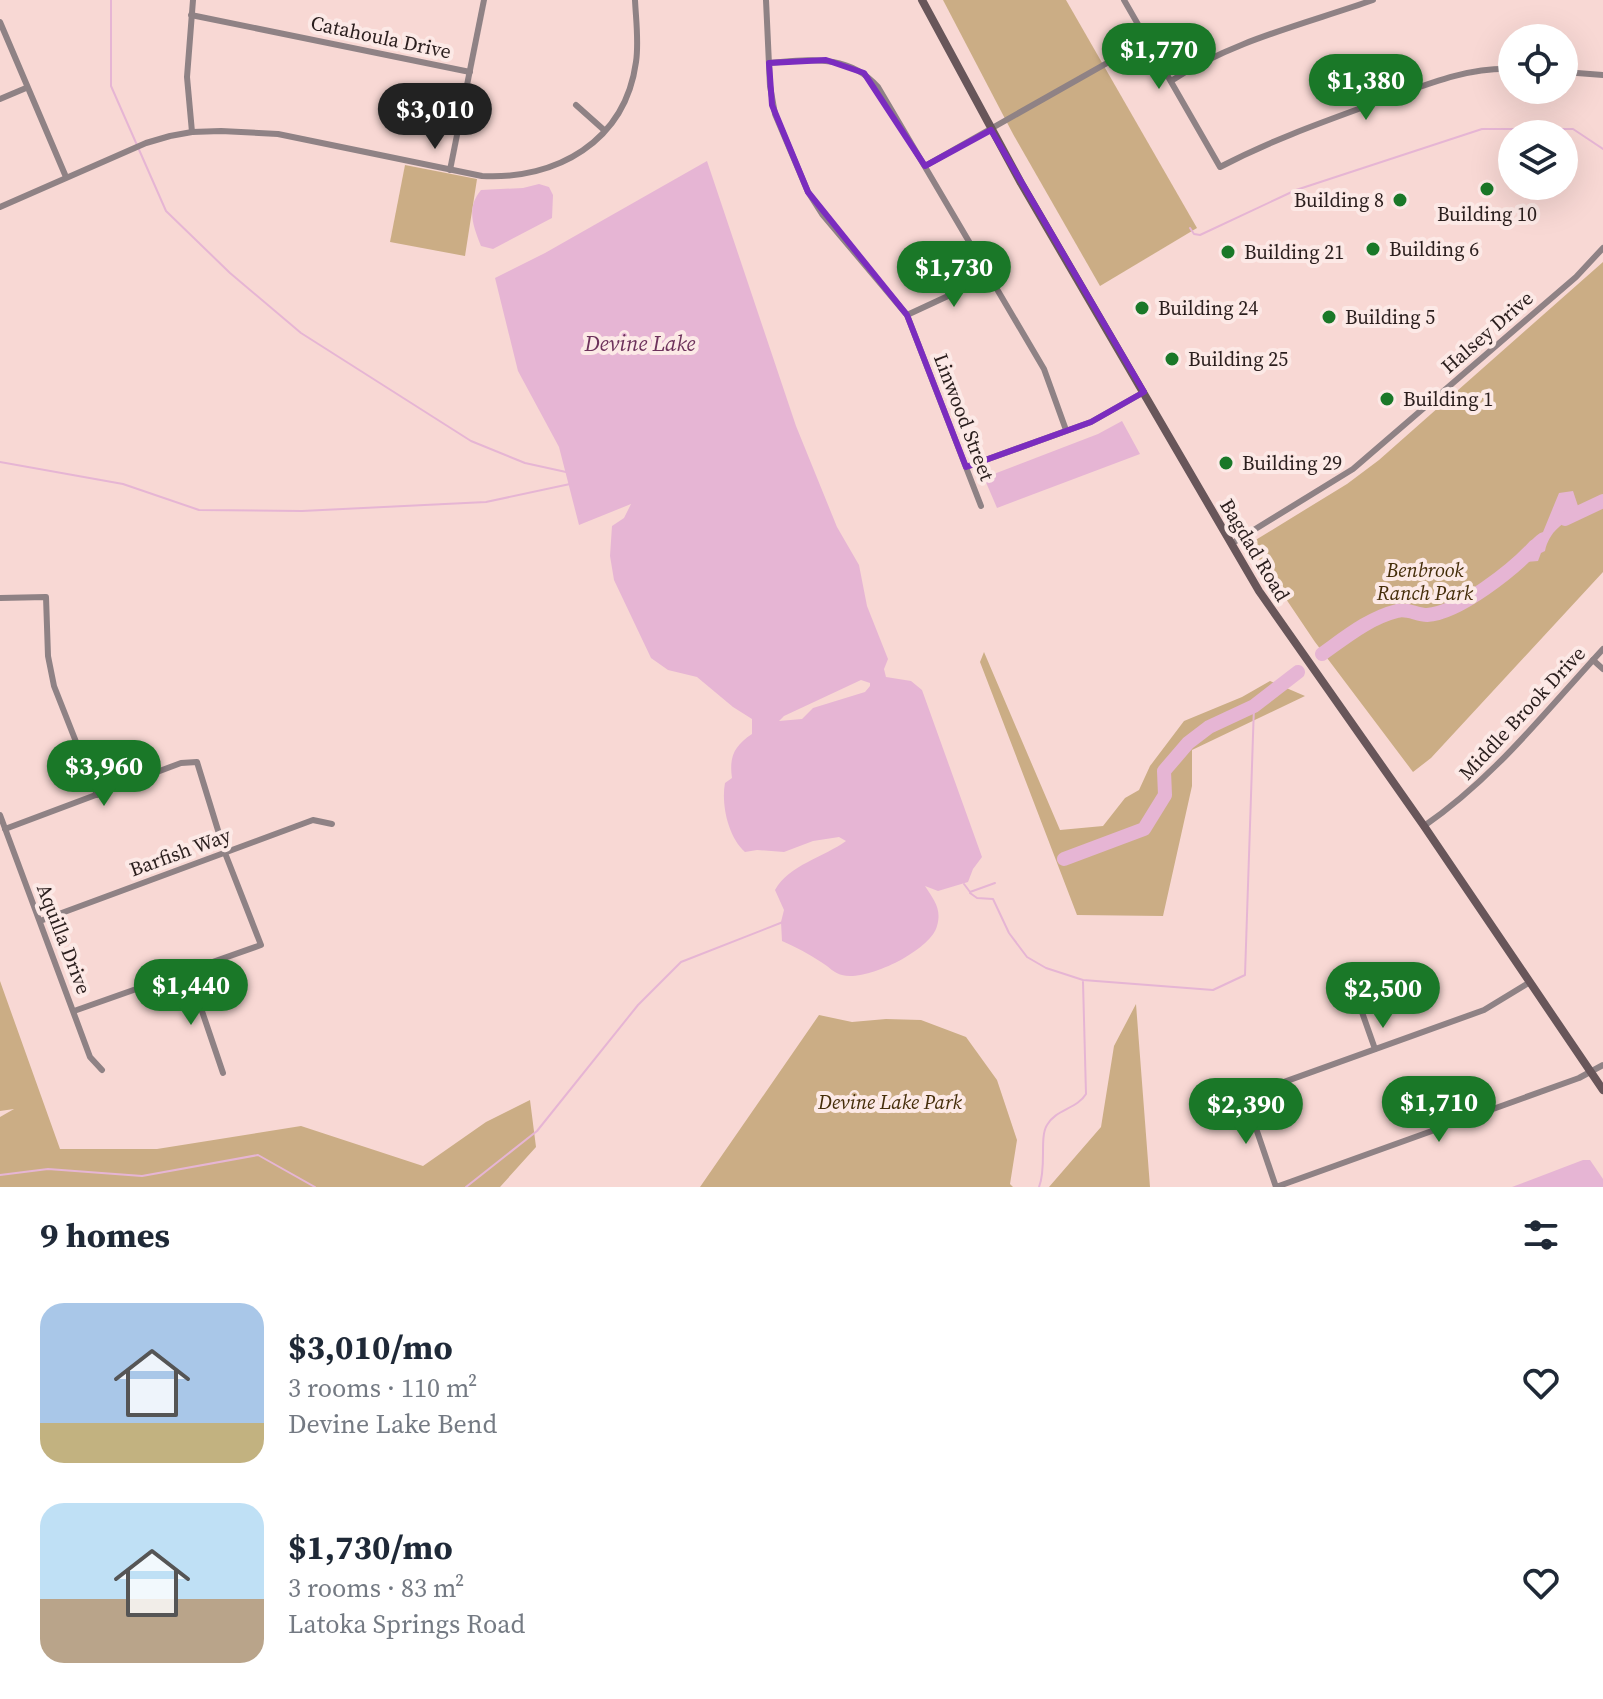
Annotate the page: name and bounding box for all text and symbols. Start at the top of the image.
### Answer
street label: Catahoula Drive [308,8,454,66]
pin: $1,770 [1094,23,1224,91]
map controls [1498,24,1578,200]
button: locate [1498,24,1578,104]
text: $1,770 [1120,31,1198,67]
pin: $1,380 [1301,54,1431,122]
text: $1,380 [1327,62,1405,98]
pin: $3,010 [370,83,500,151]
text: $3,010 [396,91,474,127]
button: layers [1498,120,1578,200]
marker: Building 10 [1478,180,1496,198]
place label: Building 8 [1294,186,1384,214]
marker: Building 8 [1391,191,1409,209]
place label: Building 10 [1437,200,1537,228]
place label: Building 6 [1389,235,1479,263]
place label: Building 21 [1244,238,1344,266]
marker: Building 6 [1364,240,1382,258]
pin: $1,730 [889,241,1019,309]
marker: Building 21 [1219,243,1237,261]
text: $1,730 [915,249,993,285]
street label: Halsey Drive [1435,284,1539,380]
place label: Building 24 [1158,294,1258,322]
marker: Building 24 [1133,299,1151,317]
place label: Building 5 [1345,303,1435,331]
marker: Building 5 [1320,308,1338,326]
water label: Devine Lake [583,328,696,358]
place label: Building 25 [1188,345,1288,373]
street label: Linwood Street [927,349,1001,485]
marker: Building 25 [1163,350,1181,368]
place label: Building 1 [1403,385,1493,413]
marker: Building 1 [1378,390,1396,408]
place label: Building 29 [1242,449,1342,477]
marker: Building 29 [1217,454,1235,472]
street label: Bagdad Road [1213,493,1297,607]
park label: Benbrook Ranch Park [1376,556,1474,607]
street label: Middle Brook Drive [1452,640,1592,786]
pin: $3,960 [39,740,169,808]
text: $3,960 [65,748,143,784]
street label: Barfish Way [125,820,235,883]
street label: Aquilla Drive [30,880,98,998]
pin: $1,440 [126,959,256,1027]
pin: $2,500 [1318,962,1448,1030]
text: $1,440 [152,967,230,1003]
text: $2,500 [1344,970,1422,1006]
pin: $1,710 [1374,1076,1504,1144]
pin: $2,390 [1181,1078,1311,1146]
text: $1,710 [1400,1084,1478,1120]
text: $2,390 [1207,1086,1285,1122]
park label: Devine Lake Park [817,1088,963,1116]
text: 9 homes [40,1212,170,1258]
icon: filters [1519,1213,1563,1257]
text: $3,010/mo [288,1324,453,1370]
icon: home [104,1335,200,1431]
icon: heart [1519,1361,1563,1405]
text: 3 rooms · 110 m² [288,1370,477,1406]
text: Devine Lake Bend [288,1406,497,1442]
text: $1,730/mo [288,1524,453,1570]
icon: home [104,1535,200,1631]
icon: heart [1519,1561,1563,1605]
text: 3 rooms · 83 m² [288,1570,464,1606]
text: Latoka Springs Road [288,1606,525,1642]

